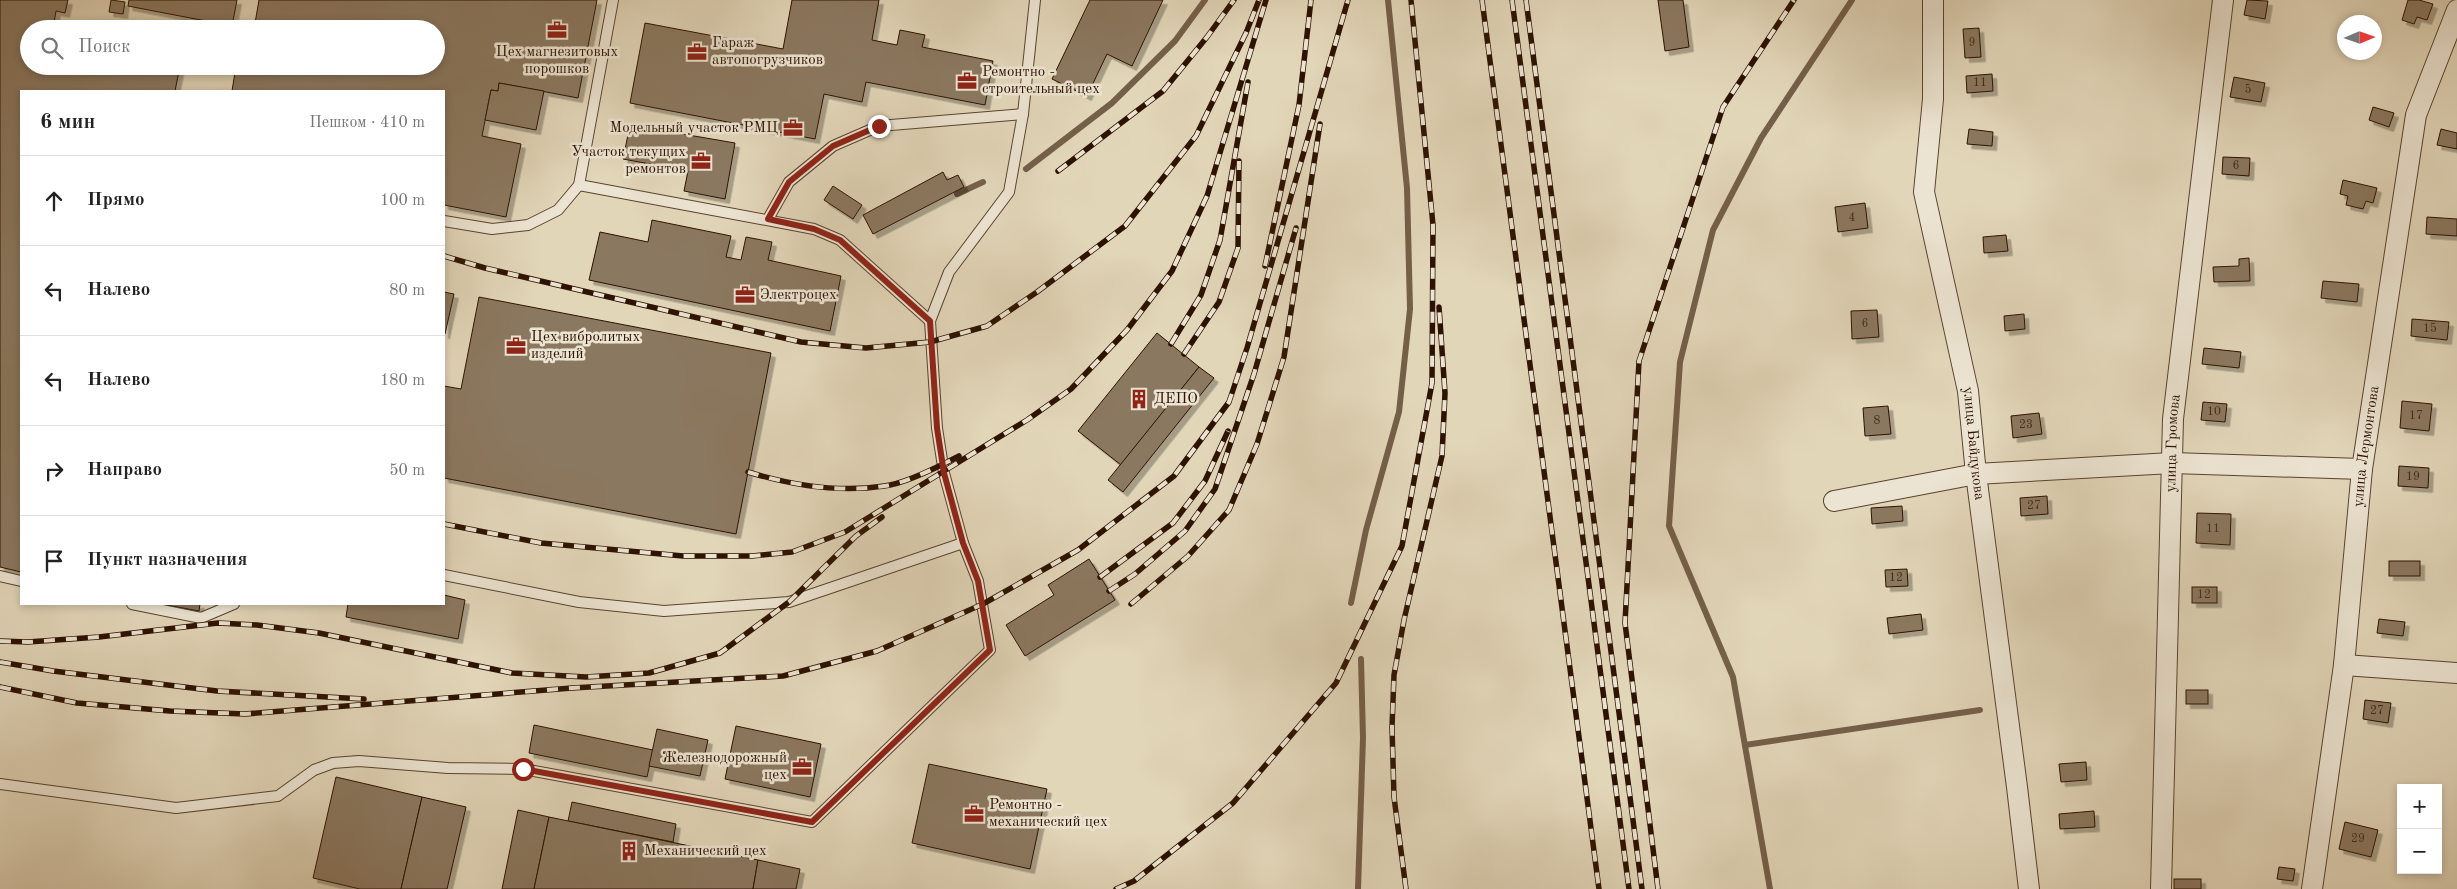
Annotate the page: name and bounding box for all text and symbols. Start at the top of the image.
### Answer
north arrow [2337,15,2382,60]
office icon: Цех магнезитовых порошков [546,19,568,41]
search box [20,20,445,75]
icon: search [38,34,66,62]
place label: Гараж автопогрузчиков [712,36,823,68]
house number: 9 [1969,37,1975,49]
text: Поиск [78,38,130,57]
office icon: Гараж автопогрузчиков [686,41,708,63]
place label: Цех магнезитовых порошков [496,45,618,77]
place label: Ремонтно - строительный цех [982,65,1100,97]
office icon: Ремонтно - строительный цех [956,70,978,92]
house number: 11 [1973,77,1987,89]
house number: 5 [2245,83,2252,96]
text: 6 мин [40,112,95,133]
text: Пешком · 410 m [309,115,425,131]
route end [868,115,891,138]
office icon: Модельный участок РМЦ [782,117,804,139]
place label: Модельный участок РМЦ [610,121,778,136]
place label: Участок текущих ремонтов [571,145,686,177]
office icon: Участок текущих ремонтов [690,150,712,172]
house number: 6 [2233,160,2240,172]
icon: ahead [40,187,68,215]
text: Прямо [87,191,145,210]
text: 100 m [380,193,425,209]
house number: 4 [1849,212,1856,224]
icon: left [40,277,68,305]
text: Налево [87,281,150,300]
text: 80 m [389,283,425,299]
office icon: Электроцех [734,284,756,306]
place label: Электроцех [760,288,837,303]
house number: 6 [1862,318,1869,330]
house number: 15 [2423,322,2437,335]
place label: Цех вибролитых изделий [531,330,640,362]
office icon: Цех вибролитых изделий [505,335,527,357]
icon: left [40,367,68,395]
text: Налево [87,371,150,390]
text: 180 m [380,373,425,389]
street label: улица Лермонтова [2351,384,2382,508]
street label: улица Байдукова [1960,385,1987,502]
building icon: ДЕПО [1128,388,1150,410]
place label: ДЕПО [1154,392,1198,407]
street label: улица Громова [2164,393,2183,492]
house number: 10 [2207,406,2221,418]
house number: 17 [2409,410,2423,422]
house number: 8 [1874,415,1881,427]
house number: 23 [2019,419,2033,431]
icon: right [40,457,68,485]
text: Направо [87,461,162,480]
text: 50 m [389,463,425,479]
house number: 19 [2406,471,2420,483]
house number: 27 [2027,500,2041,512]
house number: 11 [2206,523,2220,535]
icon: arrive [40,547,68,575]
text: Пункт назначения [87,551,247,570]
house number: 12 [1889,572,1903,584]
house number: 12 [2197,589,2211,601]
house number: 27 [2370,705,2384,717]
place label: Железнодорожный цех [662,751,787,783]
office icon: Железнодорожный цех [791,756,813,778]
route start [512,758,535,781]
map controls [2397,784,2442,874]
button: + [2397,784,2442,829]
place label: Ремонтно - механический цех [989,798,1108,830]
office icon: Ремонтно - механический цех [963,803,985,825]
button: − [2397,829,2442,874]
house number: 29 [2351,833,2365,845]
building icon: Механический цех [618,840,640,862]
place label: Механический цех [644,844,767,859]

